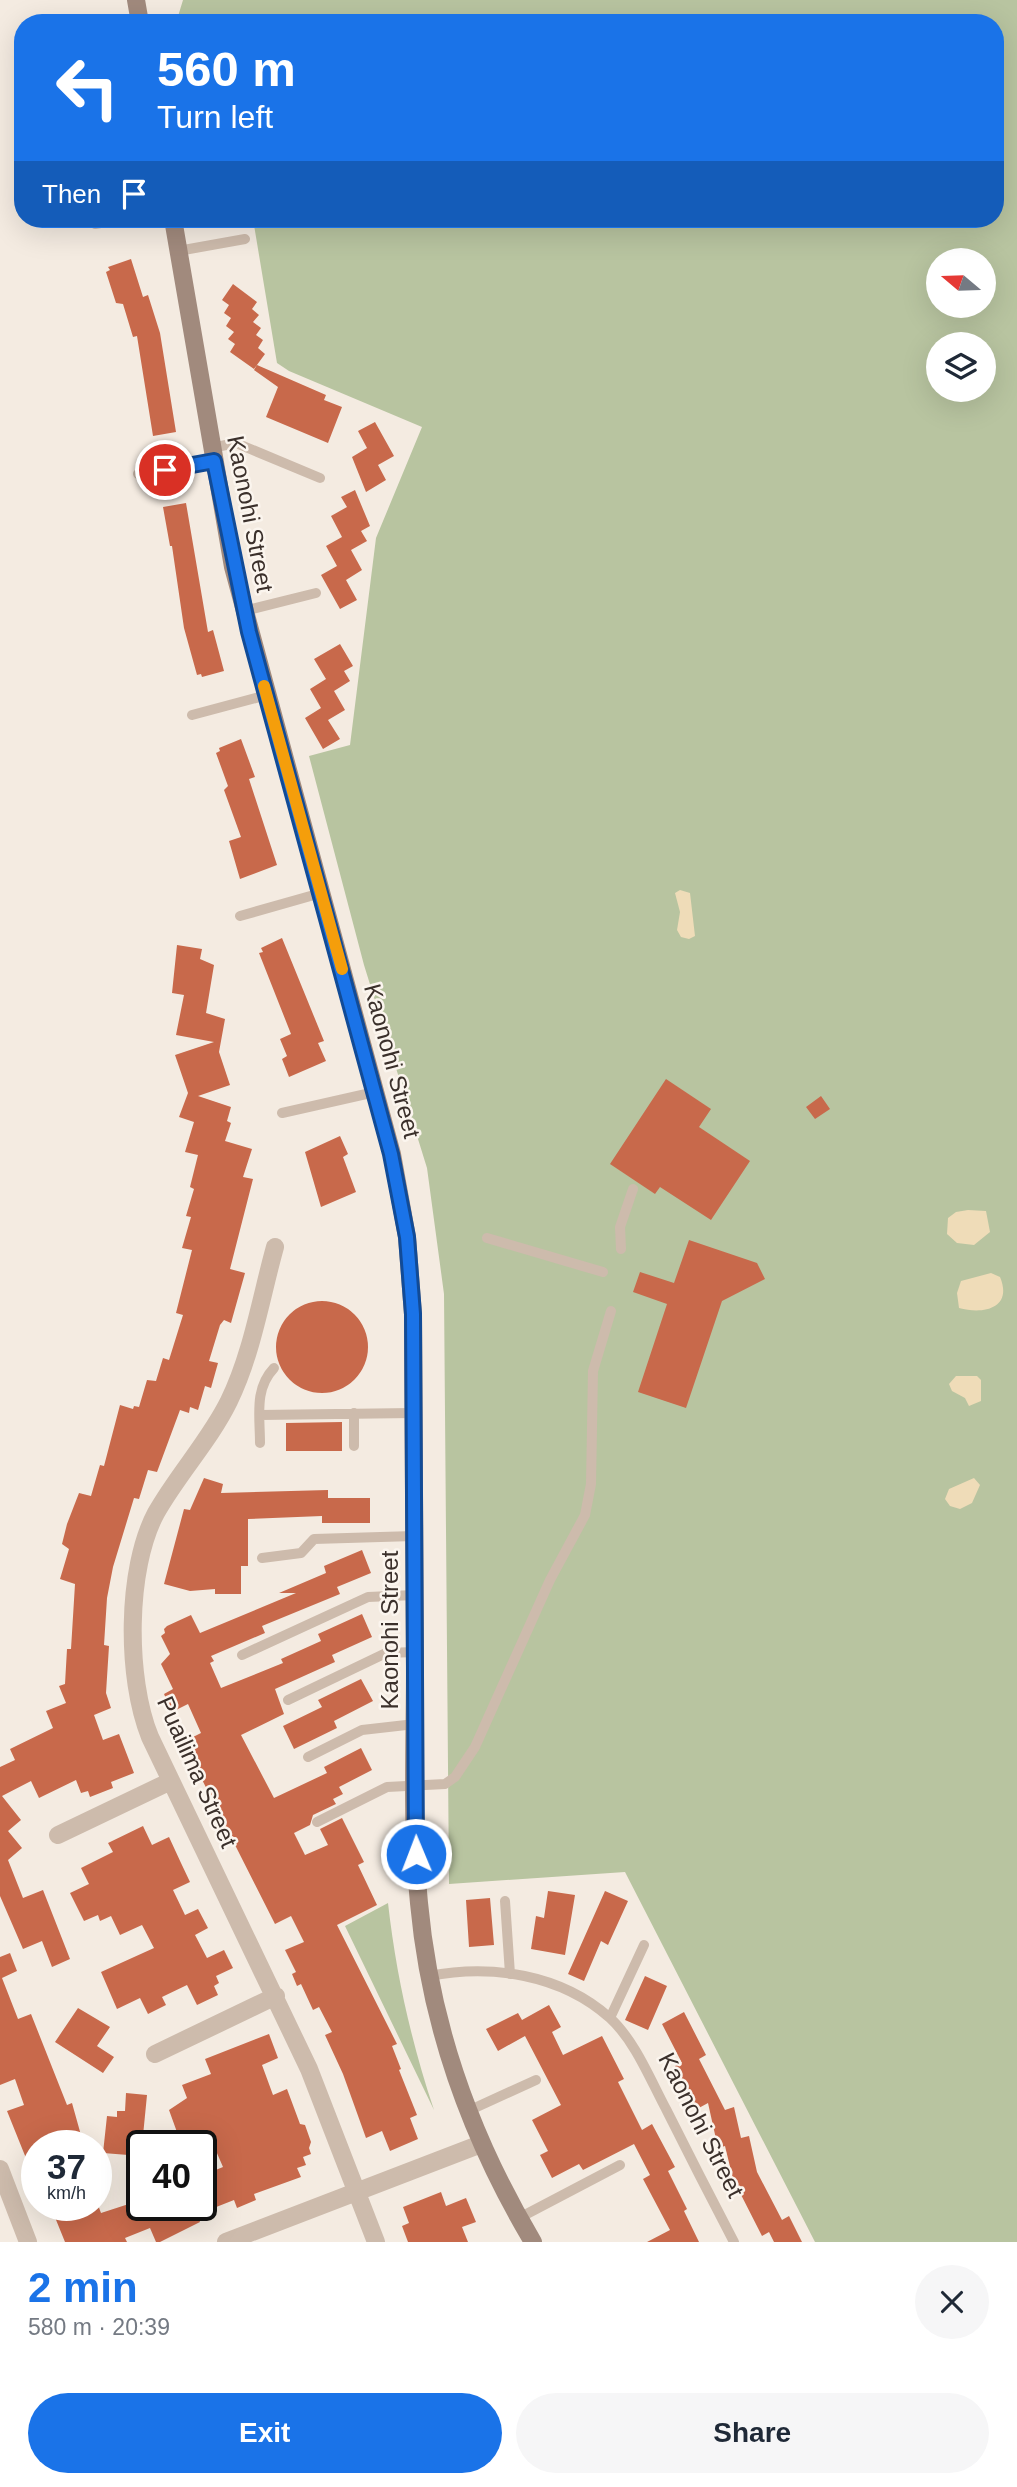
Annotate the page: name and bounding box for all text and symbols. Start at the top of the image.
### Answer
icon: left [42,42,133,133]
text: 560 m [157,42,296,96]
text: Turn left [157,99,273,135]
icon: arrive [115,175,153,213]
text: Then [42,179,101,209]
north arrow [926,248,996,318]
map controls [926,248,996,402]
button: layers [926,332,996,402]
street label: Kaonohi Street [222,433,279,595]
pin [135,440,195,500]
icon: arrive [146,451,184,489]
street label: Kaonohi Street [359,981,426,1141]
street label: Kaonohi Street [376,1550,403,1709]
street label: Puailima Street [152,1692,243,1852]
position arrow [379,1817,453,1891]
street label: Kaonohi Street [653,2048,750,2202]
speed limit sign: 40 [126,2130,217,2221]
text: 37 [47,2147,86,2186]
text: km/h [47,2183,86,2203]
text: 2 min [28,2264,138,2311]
button: close [915,2265,989,2339]
text: 580 m · 20:39 [28,2314,170,2340]
button: Exit [28,2393,502,2473]
button: Share [516,2393,989,2473]

